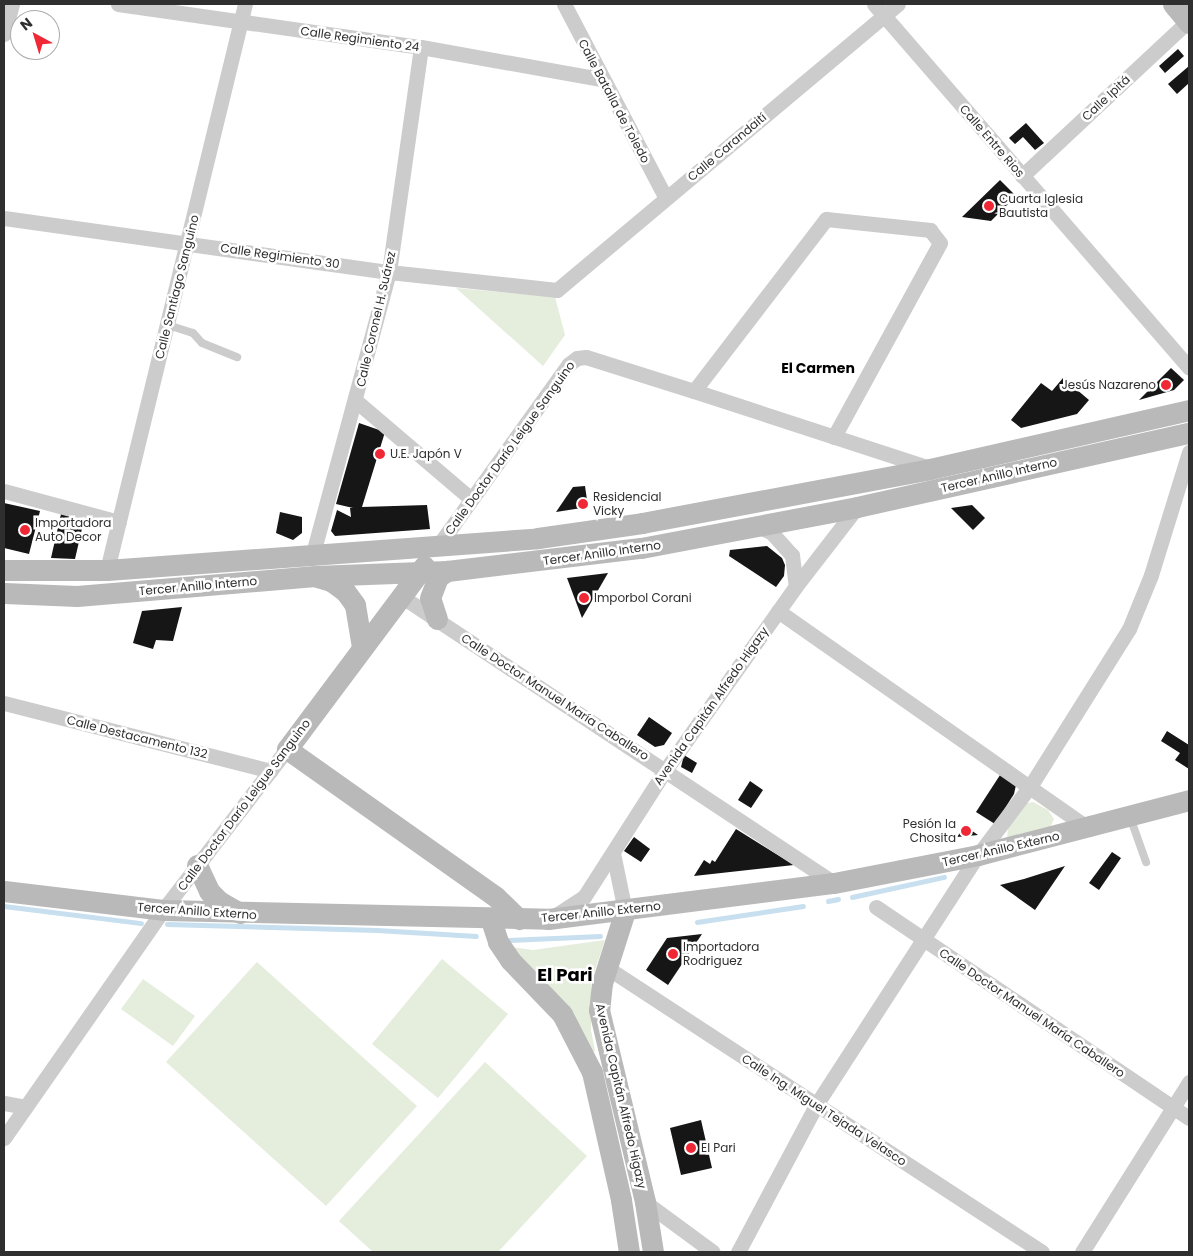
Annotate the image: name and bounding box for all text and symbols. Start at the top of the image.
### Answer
north arrow [10,10,60,60]
text: N [16,13,37,35]
street label: Calle Regimiento 24 [300,24,420,54]
street label: Calle Batalla de Toledo [575,37,653,165]
street label: Calle Ipitá [1079,72,1133,124]
street label: Calle Entre Rios [957,102,1027,180]
street label: Calle Carandaití [685,110,769,184]
place label: Cuarta Iglesia Bautista [999,192,1083,220]
marker: Cuarta Iglesia Bautista [983,200,995,212]
street label: Calle Santiago Sanguino [152,213,202,361]
street label: Calle Regimiento 30 [220,241,340,271]
street label: Calle Coronel H. Suárez [353,250,399,388]
street label: Calle Doctor Darío Leigue Sanguino [442,358,578,538]
district label: El Carmen [781,360,855,376]
place label: Jesús Nazareno [1061,378,1156,392]
marker: Jesús Nazareno [1160,379,1172,391]
place label: U.E. Japón V [390,447,462,461]
marker: U.E. Japón V [374,448,386,460]
street label: Tercer Anillo Interno [940,455,1058,495]
place label: Residencial Vicky [593,490,661,518]
marker: Residencial Vicky [577,498,589,510]
place label: Importadora Auto Decor [35,516,111,544]
marker: Importadora Auto Decor [19,524,31,536]
street label: Tercer Anillo Interno [542,538,662,568]
street label: Tercer Anillo Interno [138,574,258,598]
place label: Imporbol Corani [594,591,692,605]
marker: Imporbol Corani [578,592,590,604]
street label: Avenida Capitán Alfredo Higazy [651,624,771,788]
street label: Calle Doctor Manuel María Caballero [458,631,652,763]
street label: Calle Destacamento 132 [65,713,209,761]
street label: Calle Doctor Darío Leigue Sanguino [175,716,313,894]
place label: Pesión la Chosita [903,817,956,845]
marker: Pesión la Chosita [960,825,972,837]
street label: Tercer Anillo Externo [941,829,1061,869]
street label: Tercer Anillo Externo [541,899,661,925]
street label: Tercer Anillo Externo [137,900,257,922]
place label: Importadora Rodriguez [683,940,759,968]
street label: Calle Doctor Manuel María Caballero [936,945,1128,1081]
marker: Importadora Rodriguez [667,948,679,960]
district label: El Pari [537,964,593,986]
street label: Avenida Capitán Alfredo Higazy [593,1002,649,1190]
street label: Calle Ing. Miguel Tejada Velasco [739,1051,909,1169]
place label: El Pari [701,1141,736,1155]
marker: El Pari [685,1142,697,1154]

